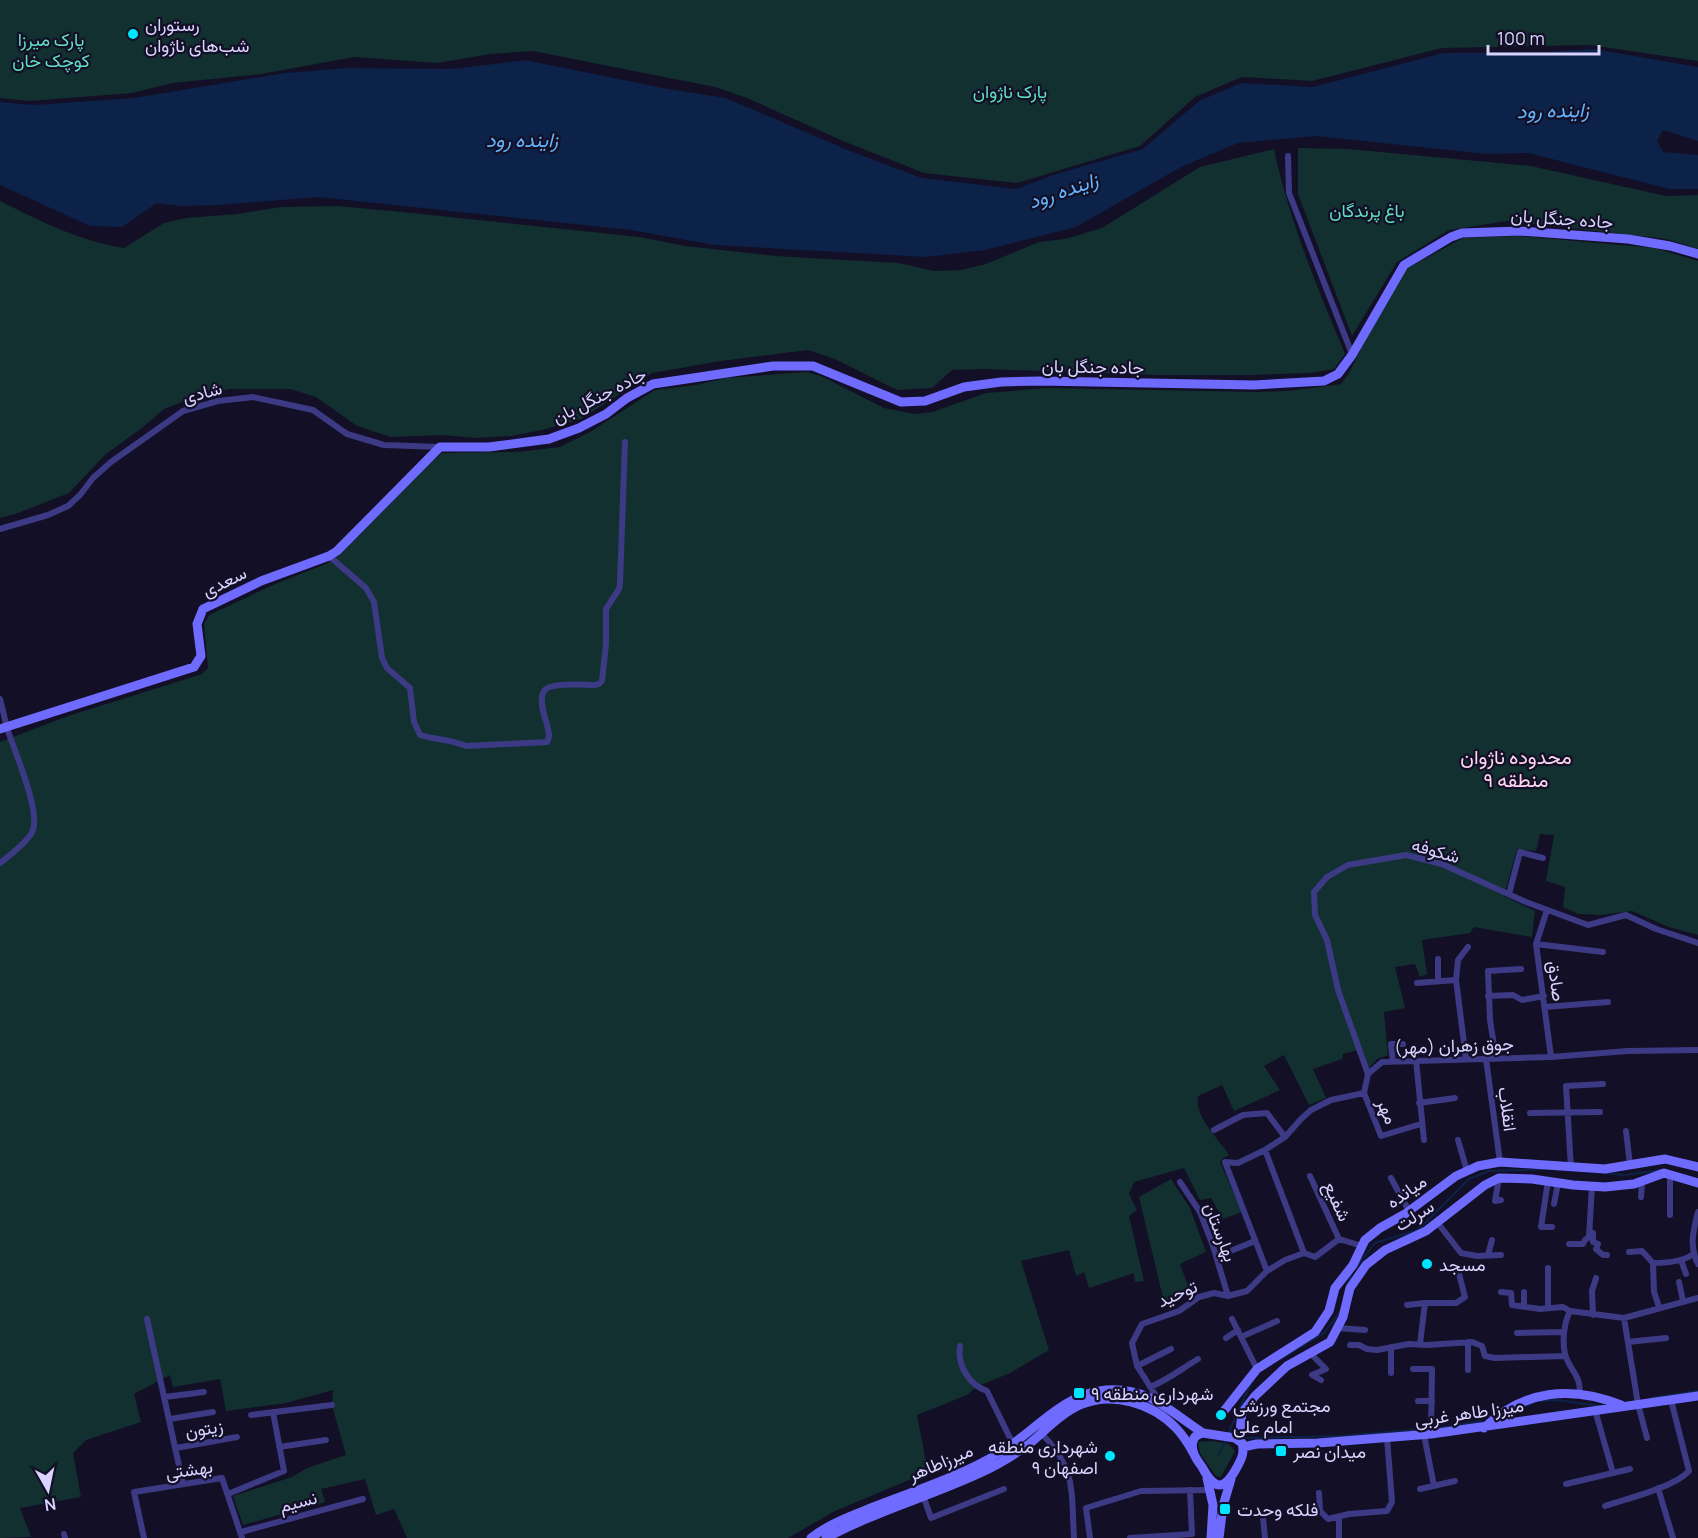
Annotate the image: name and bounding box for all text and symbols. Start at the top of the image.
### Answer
place label: رستوران شب‌های ناژوان [145,12,250,57]
scale bar [1488,18,1599,56]
text: 100 m [1497,26,1545,50]
park label: پارک میرزا کوچک خان [12,27,90,73]
marker: رستوران شب‌های ناژوان [126,27,140,41]
park label: پارک ناژوان [973,79,1047,104]
water label: زاینده رود [1517,96,1590,124]
water label: زاینده رود [486,126,559,153]
water label: زاینده رود [1025,165,1103,214]
park label: باغ پرندگان [1329,198,1405,223]
street label: جاده جنگل بان [1510,202,1614,234]
street label: جاده جنگل بان [1042,353,1144,379]
street label: جاده جنگل بان [548,361,650,429]
street label: شادی [179,375,225,409]
street label: سعدی [198,560,250,602]
district label: محدوده ناژوان منطقه ۹ [1460,743,1572,793]
street label: شکوفه [1409,832,1463,868]
street label: صادق [1542,959,1572,1003]
street label: جوق زهران (مهر) [1394,1031,1514,1059]
street label: انقلاب [1493,1085,1523,1133]
street label: مهر [1372,1094,1404,1127]
street label: میانده [1381,1169,1431,1213]
street label: شفیع [1318,1177,1357,1225]
street label: سرلت [1390,1194,1438,1236]
street label: بهارستان [1199,1199,1243,1265]
place label: مسجد [1439,1252,1486,1276]
marker: مسجد [1420,1257,1434,1271]
street label: توحید [1153,1274,1201,1312]
place label: شهرداری منطقه ۹ [1091,1381,1213,1405]
marker: شهرداری منطقه ۹ [1072,1386,1086,1400]
street label: میرزا طاهر غربی [1413,1392,1525,1432]
place label: مجتمع ورزشی امام علی [1233,1393,1331,1439]
marker: مجتمع ورزشی امام علی [1214,1408,1228,1422]
street label: زيتون [183,1413,225,1443]
place label: شهرداری منطقه ۹ اصفهان [988,1434,1098,1479]
street label: میرزاطاهر [903,1438,976,1487]
place label: میدان نصر [1292,1439,1366,1463]
marker: میدان نصر [1274,1444,1288,1458]
marker: شهرداری منطقه ۹ اصفهان [1103,1449,1117,1463]
street label: بهشتی [164,1454,214,1484]
north arrow [18,1460,78,1520]
street label: نسیم [276,1484,320,1519]
text: N [43,1493,58,1517]
place label: فلکه وحدت [1237,1497,1318,1521]
marker: فلکه وحدت [1218,1502,1232,1516]

